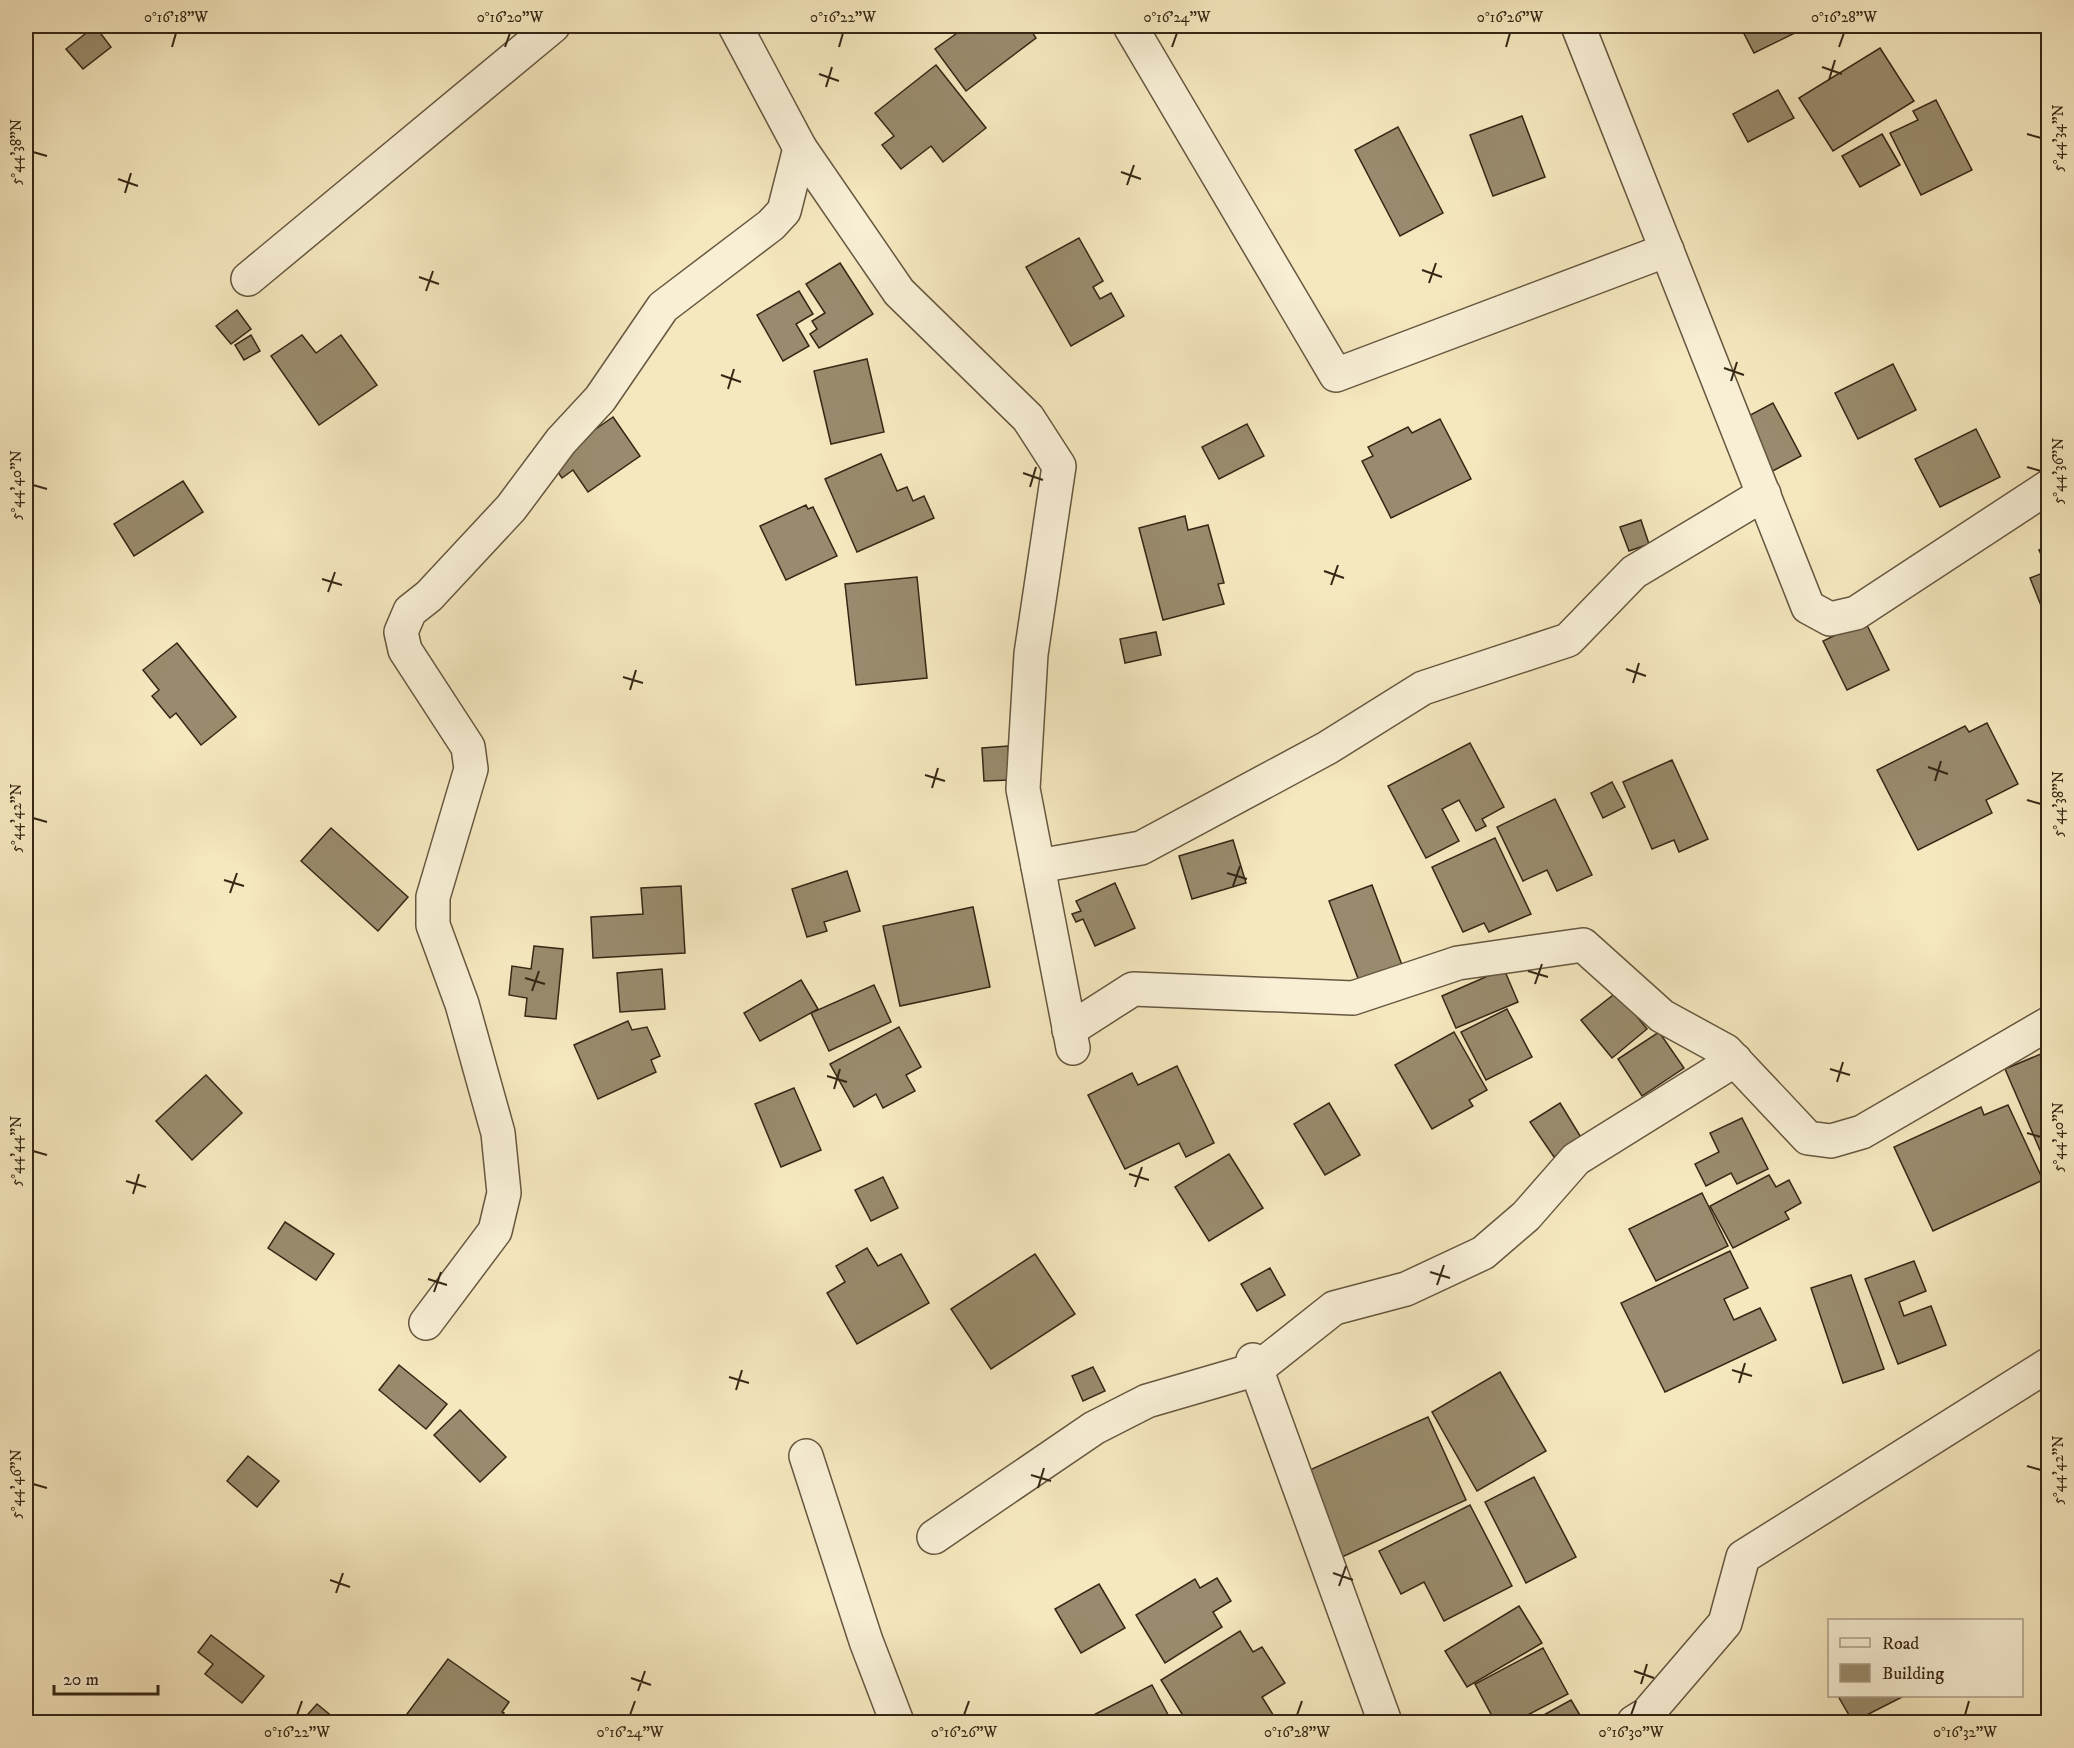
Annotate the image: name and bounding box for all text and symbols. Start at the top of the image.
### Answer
text: 0°16'18"W [144,8,208,27]
text: 0°16'20"W [477,8,544,27]
text: 0°16'22"W [810,8,876,27]
text: 0°16'24"W [1143,8,1211,27]
text: 0°16'26"W [1477,8,1543,27]
text: 0°16'28"W [1811,8,1877,27]
text: 5°44'34"N [2049,104,2068,172]
text: 5°44'38"N [7,119,26,185]
text: 5°44'36"N [2049,438,2068,504]
text: 5°44'40"N [7,450,26,520]
text: 5°44'38"N [2049,771,2068,837]
text: 5°44'42"N [7,783,26,853]
text: 5°44'40"N [2049,1102,2068,1172]
text: 5°44'44"N [7,1116,26,1186]
text: 5°44'42"N [2049,1435,2068,1505]
text: 5°44'46"N [7,1449,26,1519]
legend [1828,1619,2023,1697]
text: Road [1882,1633,1919,1655]
scale bar [54,1658,158,1696]
text: Building [1882,1663,1944,1685]
text: 20 m [63,1669,99,1691]
text: 0°16'22"W [264,1723,330,1742]
text: 0°16'24"W [596,1723,664,1742]
text: 0°16'26"W [931,1723,997,1742]
text: 0°16'28"W [1264,1723,1330,1742]
text: 0°16'30"W [1599,1723,1664,1742]
text: 0°16'32"W [1933,1723,1997,1742]

